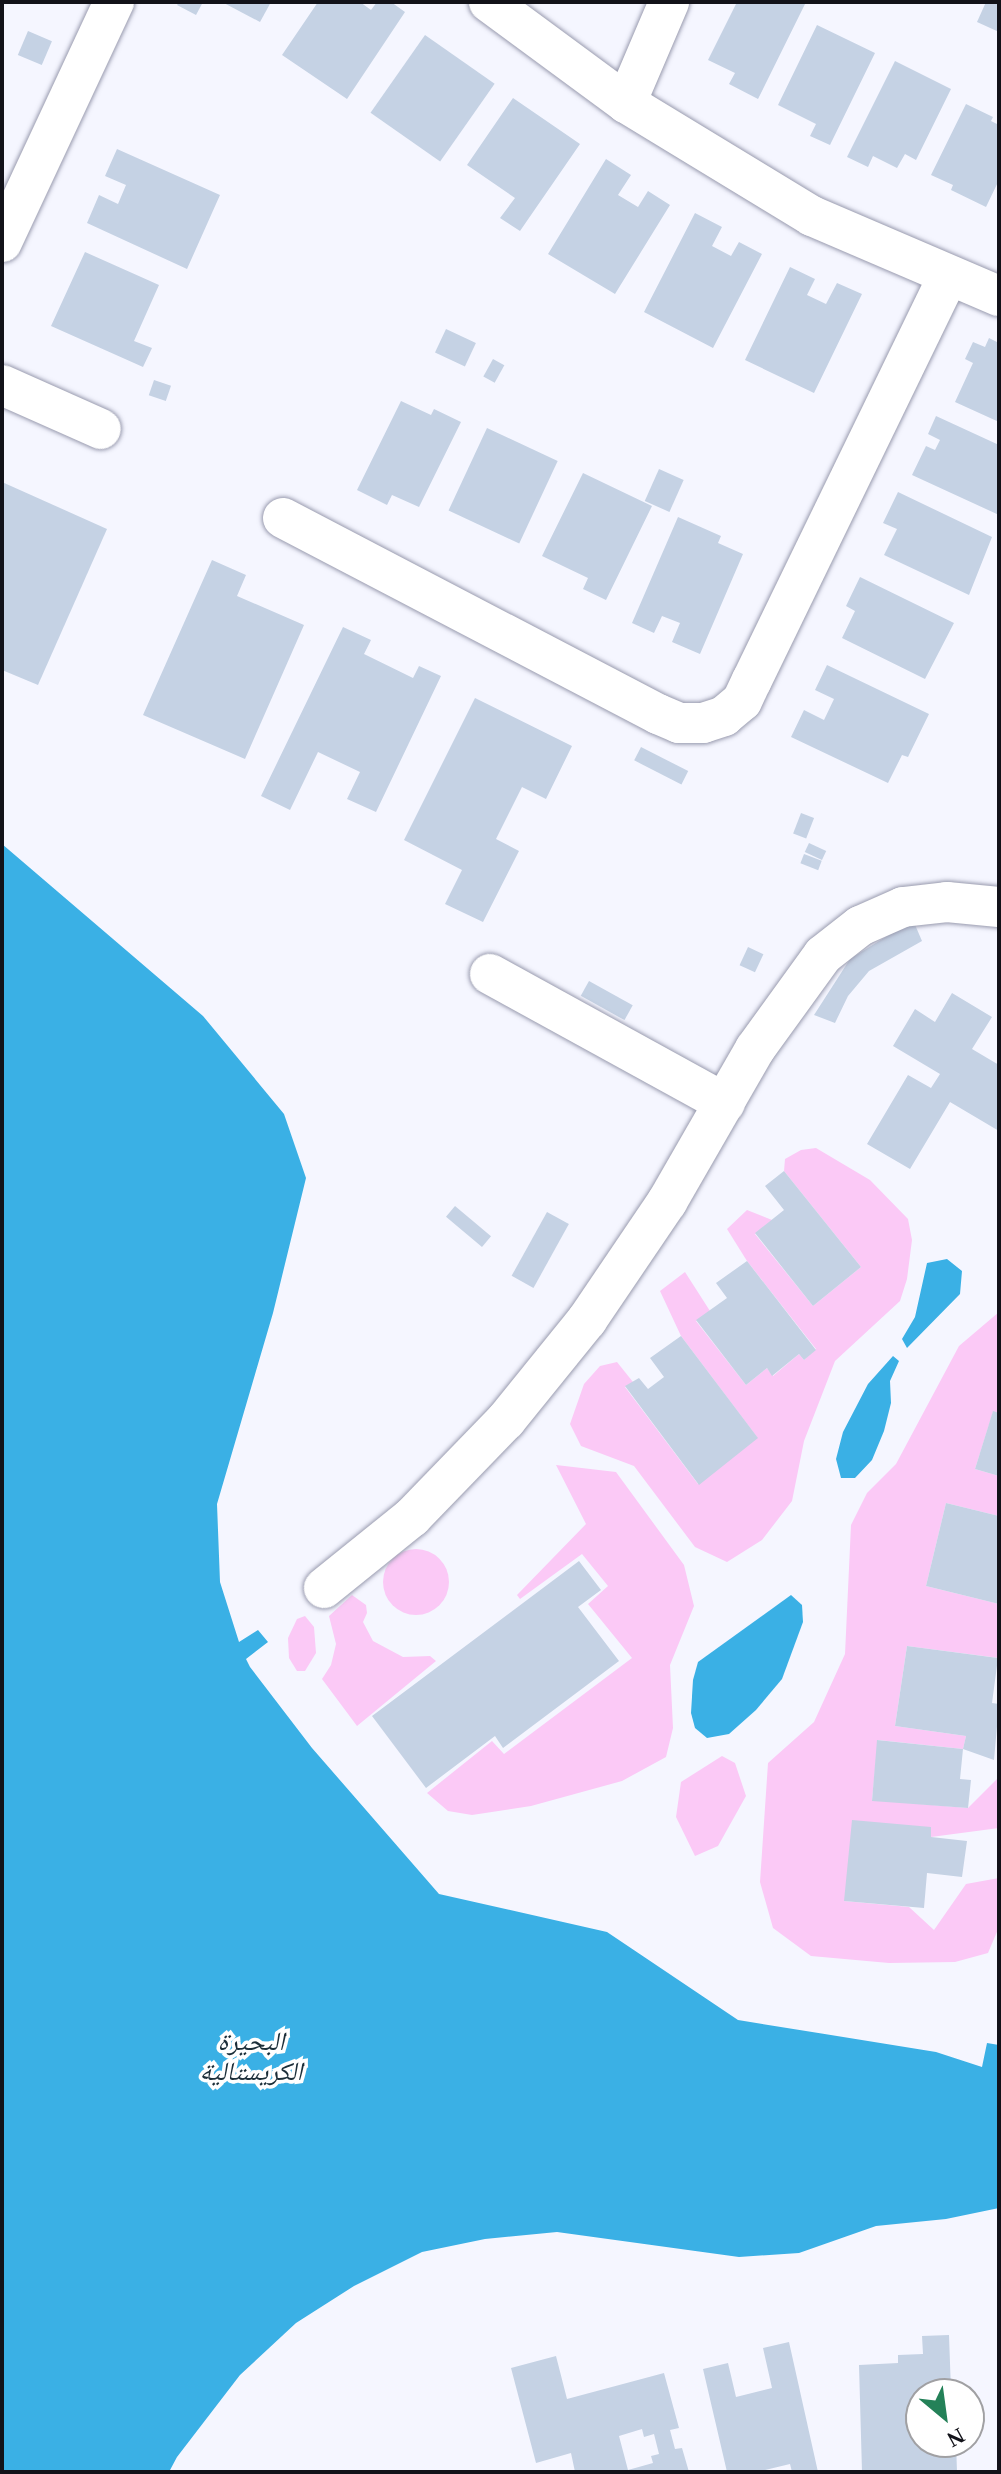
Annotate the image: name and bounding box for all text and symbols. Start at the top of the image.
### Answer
water label: البحيرة الكريستالية [200,2026,302,2088]
north arrow [905,2378,985,2458]
text: N [943,2423,969,2452]

